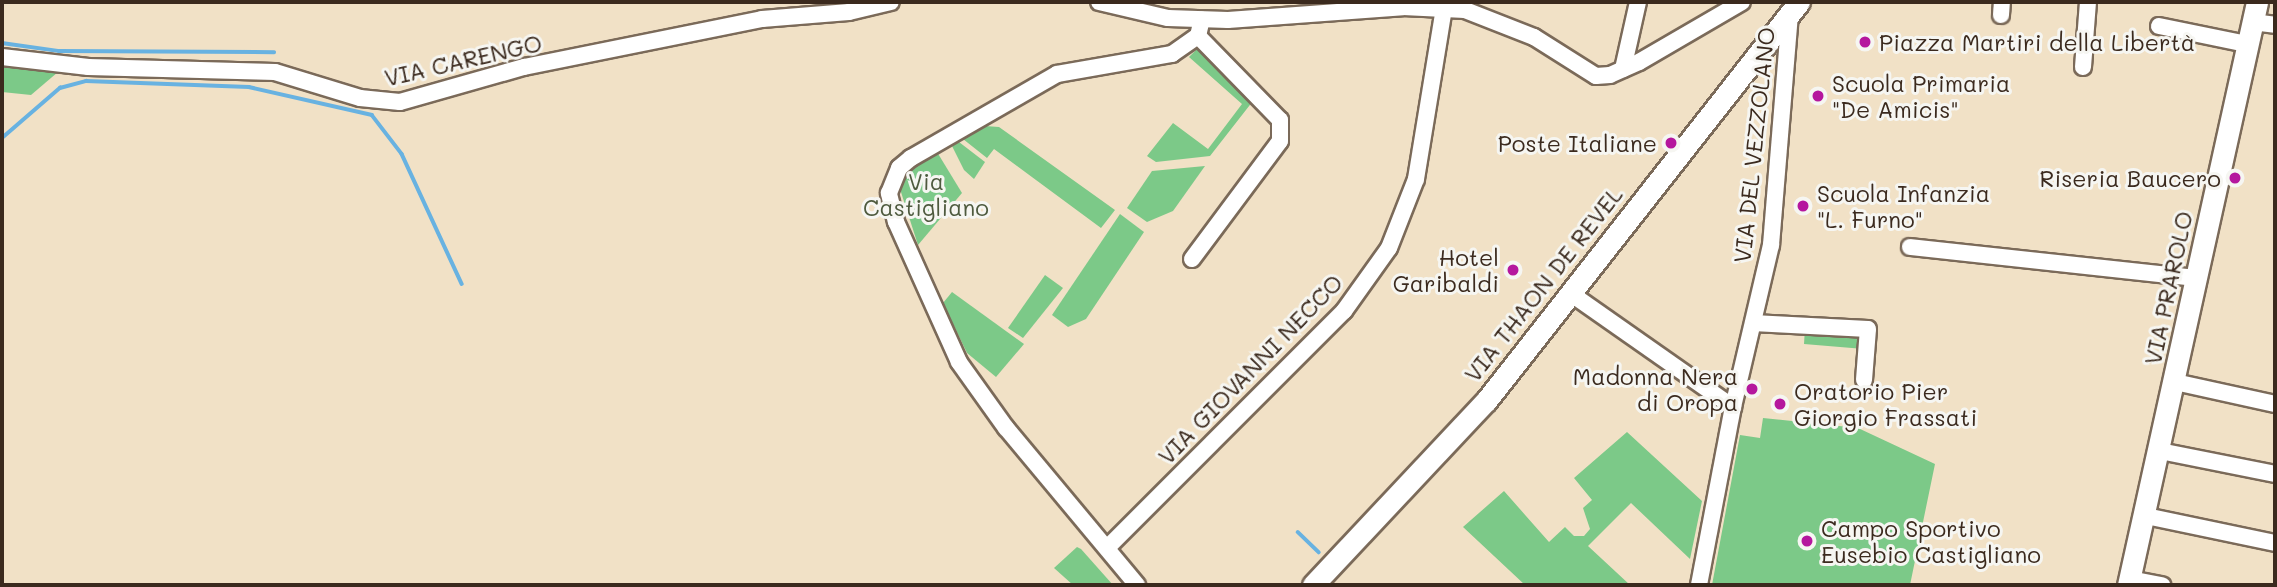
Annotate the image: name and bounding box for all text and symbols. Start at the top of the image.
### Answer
street label: VIA DEL VEZZOLANO [1728,26,1780,264]
street label: VIA CARENGO [382,28,544,92]
place label: Piazza Martiri della Libertà [1879,28,2195,56]
marker: Piazza Martiri della Libertà [1857,34,1873,50]
place label: Scuola Primaria "De Amicis" [1832,69,2010,123]
marker: Scuola Primaria "De Amicis" [1810,88,1826,104]
place label: Poste Italiane [1498,129,1657,157]
marker: Poste Italiane [1663,135,1679,151]
place label: Riseria Baucero [2039,164,2221,192]
park label: Via Castigliano [863,167,989,221]
marker: Riseria Baucero [2227,170,2243,186]
place label: Scuola Infanzia "L. Furno" [1817,179,1990,233]
street label: VIA THAON DE REVEL [1458,181,1628,387]
marker: Scuola Infanzia "L. Furno" [1795,198,1811,214]
street label: VIA PRAROLO [2138,209,2198,367]
place label: Hotel Garibaldi [1393,243,1499,297]
marker: Hotel Garibaldi [1505,262,1521,278]
street label: VIA GIOVANNI NECCO [1152,268,1348,470]
place label: Madonna Nera di Oropa [1573,362,1738,416]
place label: Oratorio Pier Giorgio Frassati [1794,377,1977,431]
marker: Madonna Nera di Oropa [1744,381,1760,397]
marker: Oratorio Pier Giorgio Frassati [1772,396,1788,412]
place label: Campo Sportivo Eusebio Castigliano [1821,514,2041,568]
marker: Campo Sportivo Eusebio Castigliano [1799,533,1815,549]

